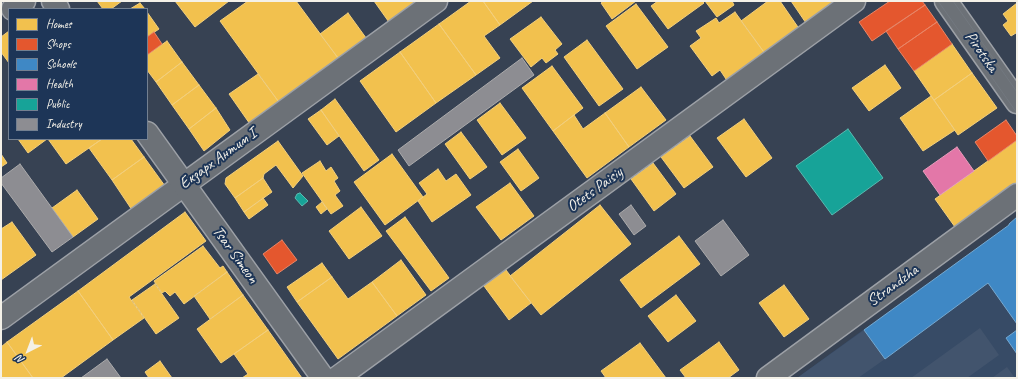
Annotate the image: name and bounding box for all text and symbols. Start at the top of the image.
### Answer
legend [8,8,148,140]
text: Homes [46,16,72,32]
street label: Pirotska [960,28,1002,76]
text: Shops [46,36,71,52]
text: Schools [46,56,76,72]
text: Health [46,76,73,92]
text: Public [46,96,70,112]
text: Industry [46,116,82,132]
street label: Екзарх Антим I [176,125,260,193]
street label: Otets Paisiy [563,163,627,217]
street label: Tsar Simeon [208,223,262,287]
street label: Strandzha [864,261,922,311]
north arrow [8,331,48,371]
text: N [13,352,27,367]

